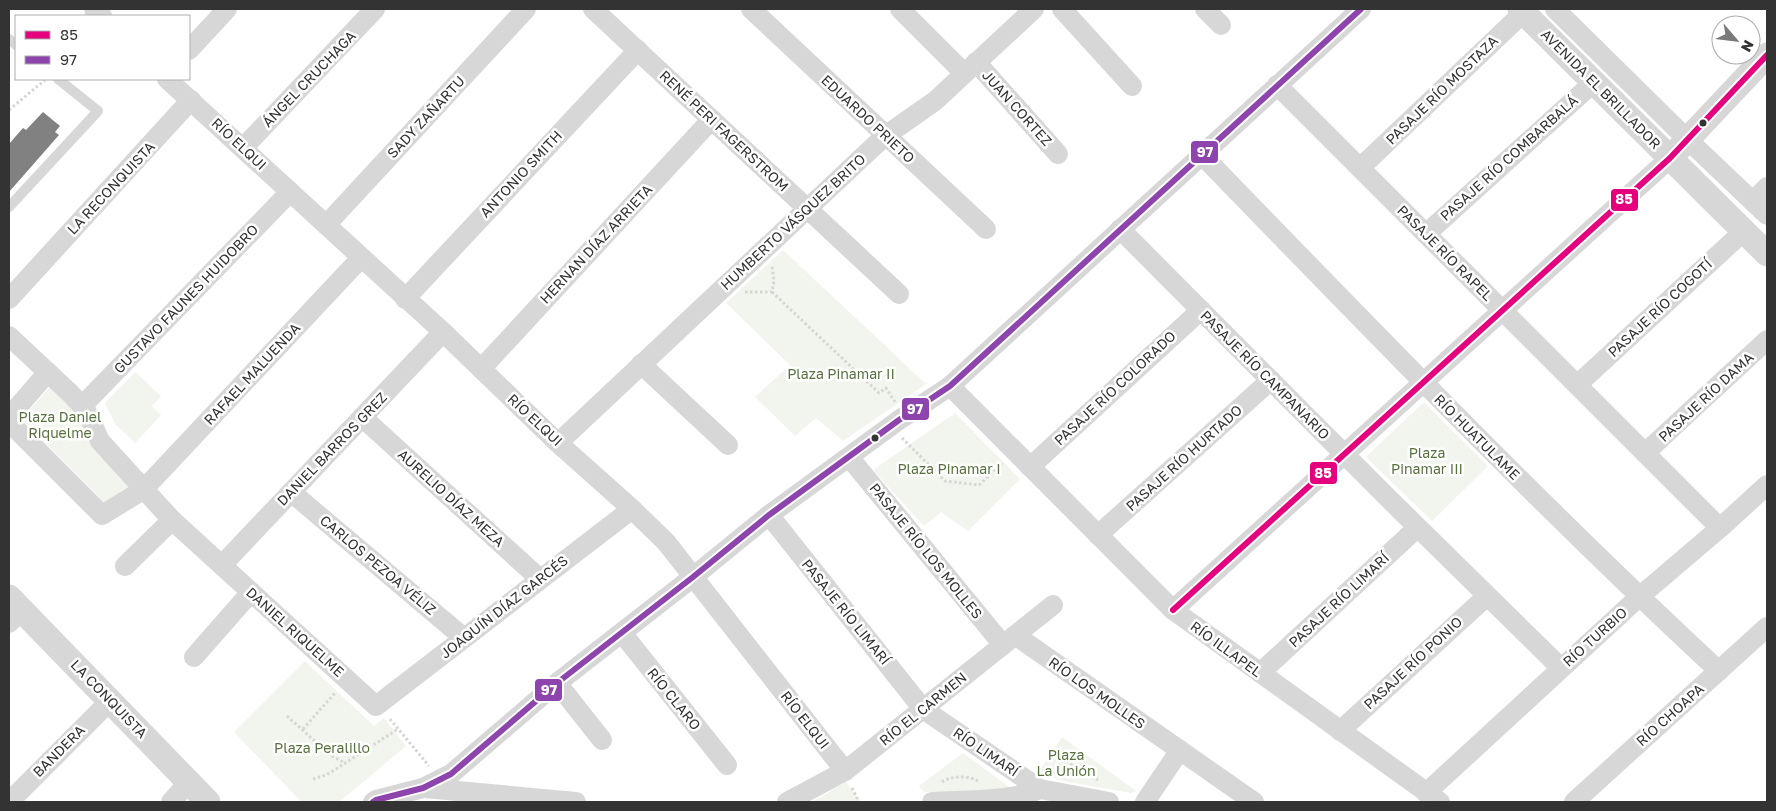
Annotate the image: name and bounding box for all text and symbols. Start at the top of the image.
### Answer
legend [15,15,190,80]
north arrow [1711,15,1761,65]
text: 85 [60,25,78,43]
street label: AVENIDA EL BRILLADOR [1538,25,1665,152]
street label: ÁNGEL CRUCHAGA [258,27,359,130]
street label: PASAJE RÍO MOSTAZA [1382,31,1502,148]
text: N [1738,38,1758,55]
text: 97 [60,50,77,68]
street label: JUAN CORTEZ [979,66,1056,149]
street label: RENÉ PERI FAGERSTROM [656,67,792,195]
street label: EDUARDO PRIETO [818,71,918,166]
street label: SADY ZAÑARTU [383,72,468,161]
street label: PASAJE RÍO COMBARBALÁ [1436,91,1581,224]
street label: RÍO ELQUI [208,114,270,173]
unlabelled marker [1698,118,1708,128]
street label: ANTONIO SMITH [476,127,565,221]
street label: LA RECONQUISTA [63,137,158,238]
line badge: 97 [1190,140,1219,164]
text: 97 [1197,143,1214,160]
street label: HUMBERTO VÁSQUEZ BRITO [717,150,869,293]
street label: HERNAN DÍAZ ARRIETA [536,180,656,307]
line badge: 85 [1610,188,1639,212]
text: 85 [1615,190,1633,207]
street label: PASAJE RÍO RAPEL [1394,201,1497,304]
street label: GUSTAVO FAUNES HUIDOBRO [110,221,261,377]
street label: PASAJE RÍO COGOTÍ [1604,255,1716,360]
street label: PASAJE RÍO CAMPANARIO [1197,307,1333,443]
street label: RAFAEL MALUENDA [200,319,304,428]
street label: PASAJE RÍO COLORADO [1050,327,1179,448]
street label: PASAJE RÍO DAMA [1655,348,1757,445]
park label: Plaza Pinamar II [787,365,895,382]
street label: DANIEL BARROS GREZ [273,389,390,509]
street label: RÍO ELQUI [504,390,566,449]
street label: RÍO HUATULAME [1431,390,1524,483]
line badge: 97 [901,397,930,421]
text: 97 [907,400,924,417]
street label: PASAJE RÍO HURTADO [1122,401,1245,514]
park label: Plaza Daniel Riquelme [19,408,101,441]
unlabelled marker [870,433,880,443]
park label: Plaza Pinamar III [1391,444,1463,477]
street label: AURELIO DÍAZ MEZA [395,445,509,550]
park label: Plaza Pinamar I [897,460,1001,477]
line badge: 85 [1309,461,1338,485]
text: 85 [1314,464,1332,481]
street label: PASAJE RÍO LOS MOLLES [867,480,986,622]
street label: CARLOS PEZOA VÉLIZ [317,511,440,618]
street label: PASAJE RÍO LIMARÍ [1285,548,1393,651]
street label: JOAQUÍN DÍAZ GARCÉS [437,552,571,662]
street label: PASAJE RÍO LIMARÍ [799,555,895,668]
street label: DANIEL RIQUELME [243,583,348,680]
street label: RÍO TURBIO [1559,603,1630,670]
street label: PASAJE RÍO PONIO [1360,613,1465,713]
street label: RÍO ILLAPEL [1187,617,1265,680]
street label: RÍO LOS MOLLES [1046,653,1149,732]
street label: LA CONQUISTA [68,656,152,742]
street label: RÍO CLARO [644,664,705,733]
street label: RÍO EL CARMEN [876,668,970,749]
line badge: 97 [534,678,563,702]
street label: RÍO CHOAPA [1632,680,1707,749]
text: 97 [541,681,558,698]
street label: RÍO ELQUI [778,687,833,752]
street label: BANDERA [29,721,89,780]
street label: RÍO LIMARÍ [950,723,1023,780]
park label: Plaza Peralillo [274,739,370,756]
park label: Plaza La Unión [1036,746,1096,779]

